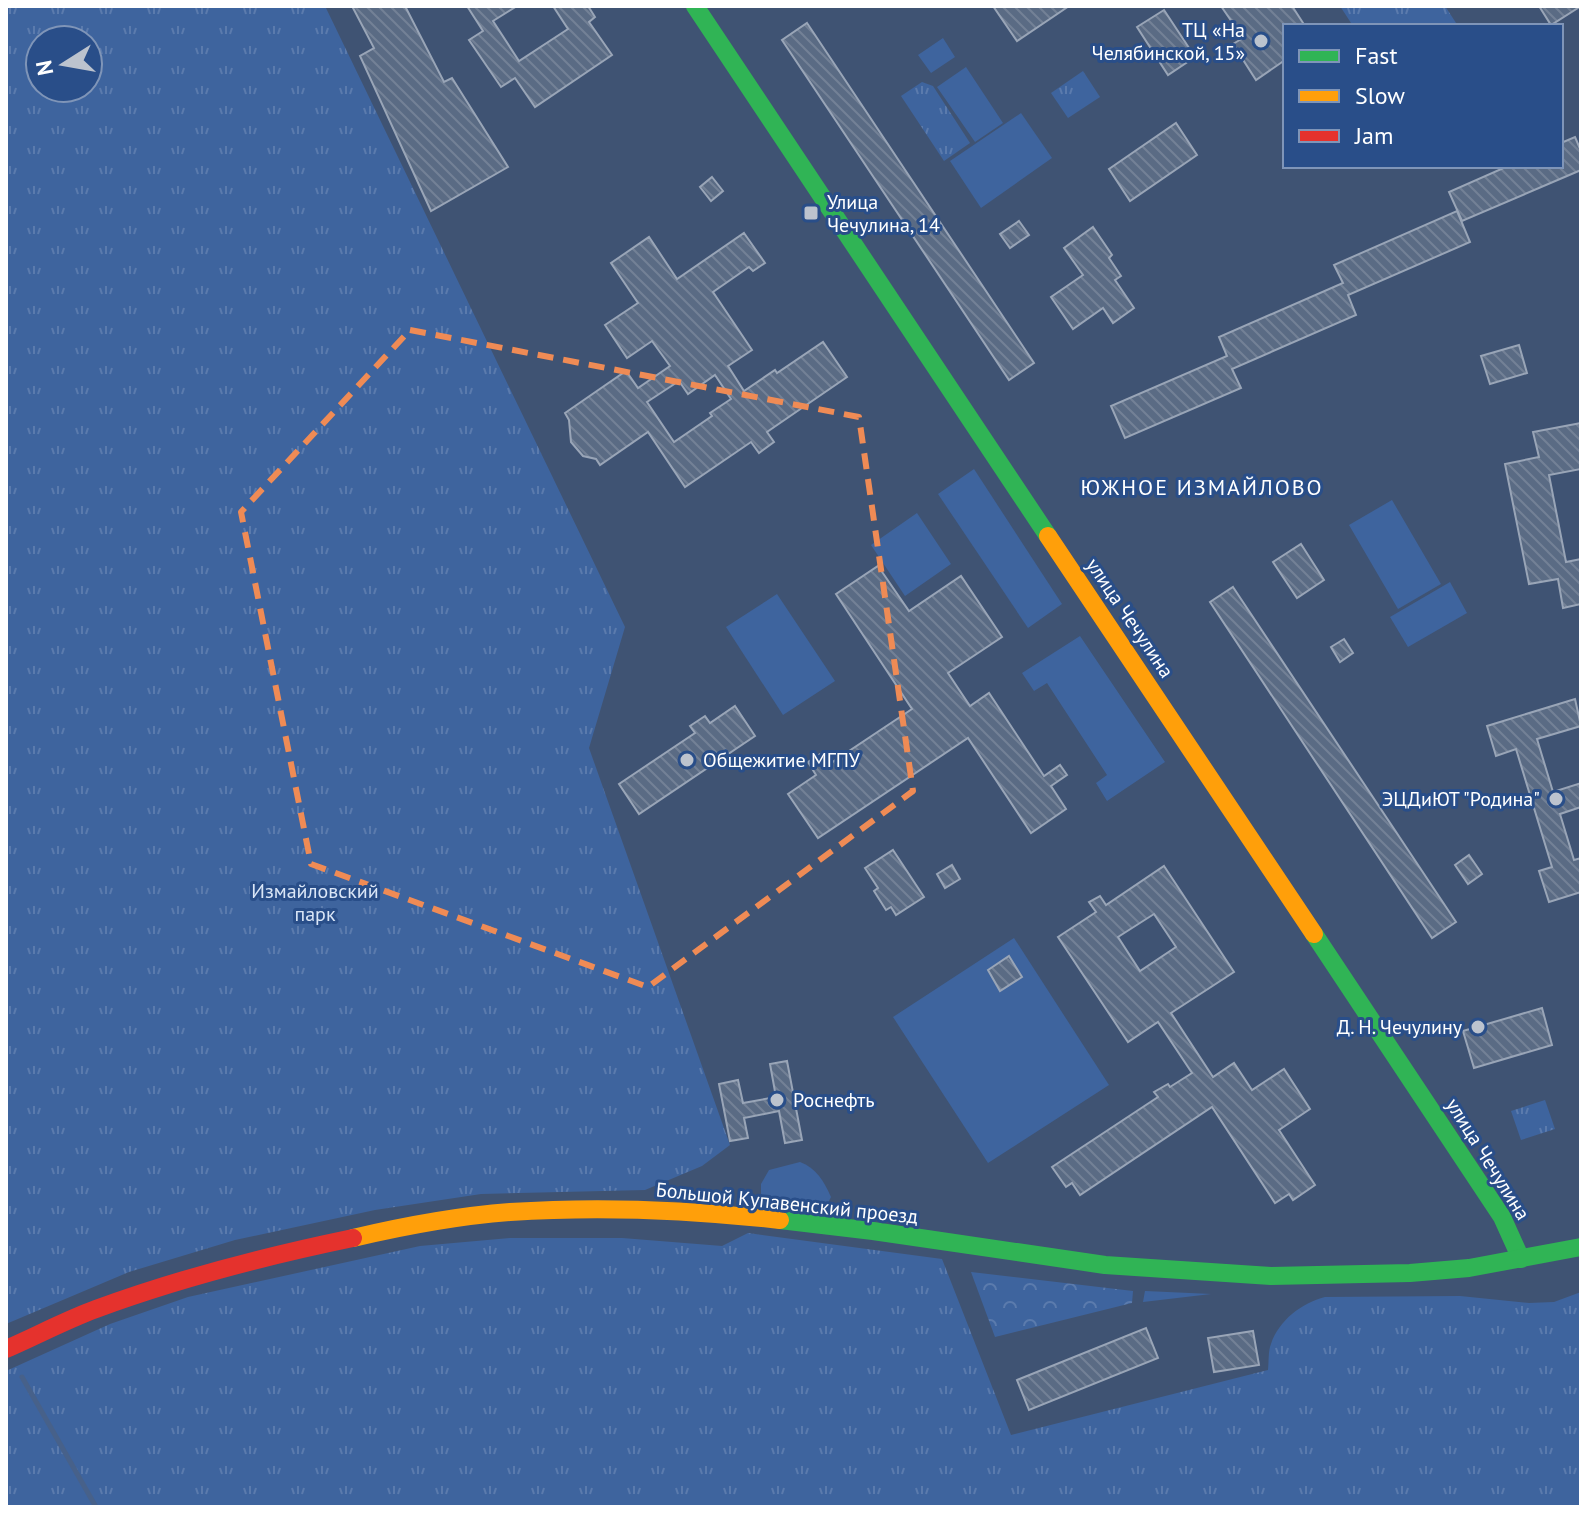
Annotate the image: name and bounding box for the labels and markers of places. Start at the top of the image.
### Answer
place label: ТЦ «На Челябинской, 15» [1092,17,1245,66]
marker: ТЦ «На Челябинской, 15» [1252,32,1270,50]
place label: Улица Чечулина, 14 [827,189,940,238]
marker: Улица Чечулина, 14 [802,204,820,222]
place label: Общежитие МГПУ [703,747,861,773]
marker: Общежитие МГПУ [678,751,696,769]
place label: ЭЦДиЮТ "Родина" [1382,786,1540,812]
marker: ЭЦДиЮТ "Родина" [1547,790,1565,808]
place label: Д. Н. Чечулину [1337,1014,1463,1040]
marker: Д. Н. Чечулину [1469,1018,1487,1036]
place label: Роснефть [793,1087,874,1113]
marker: Роснефть [768,1091,786,1109]

